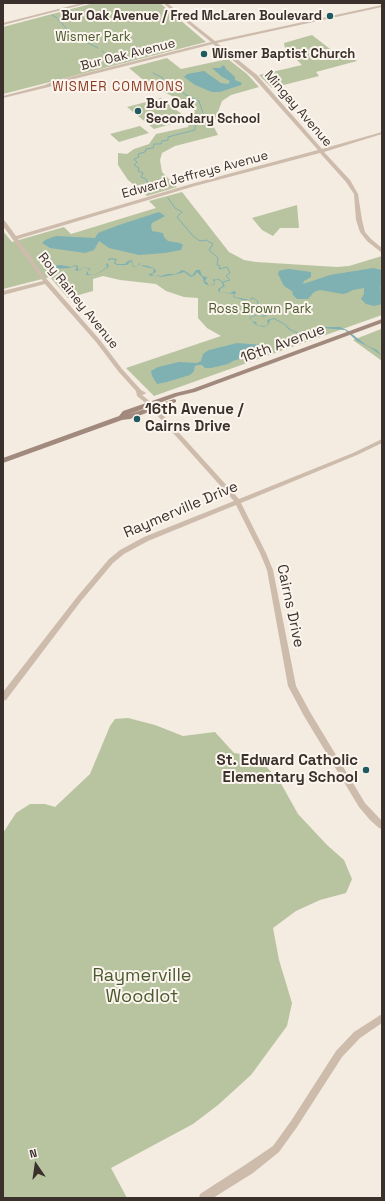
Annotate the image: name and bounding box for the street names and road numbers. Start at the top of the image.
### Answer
street label: Bur Oak Avenue [79,36,177,74]
street label: Mingay Avenue [261,68,335,150]
street label: Edward Jeffreys Avenue [120,148,270,202]
street label: Roy Rainey Avenue [34,250,122,352]
street label: 16th Avenue [238,320,328,368]
street label: Raymerville Drive [121,478,241,542]
street label: Cairns Drive [272,563,308,649]

